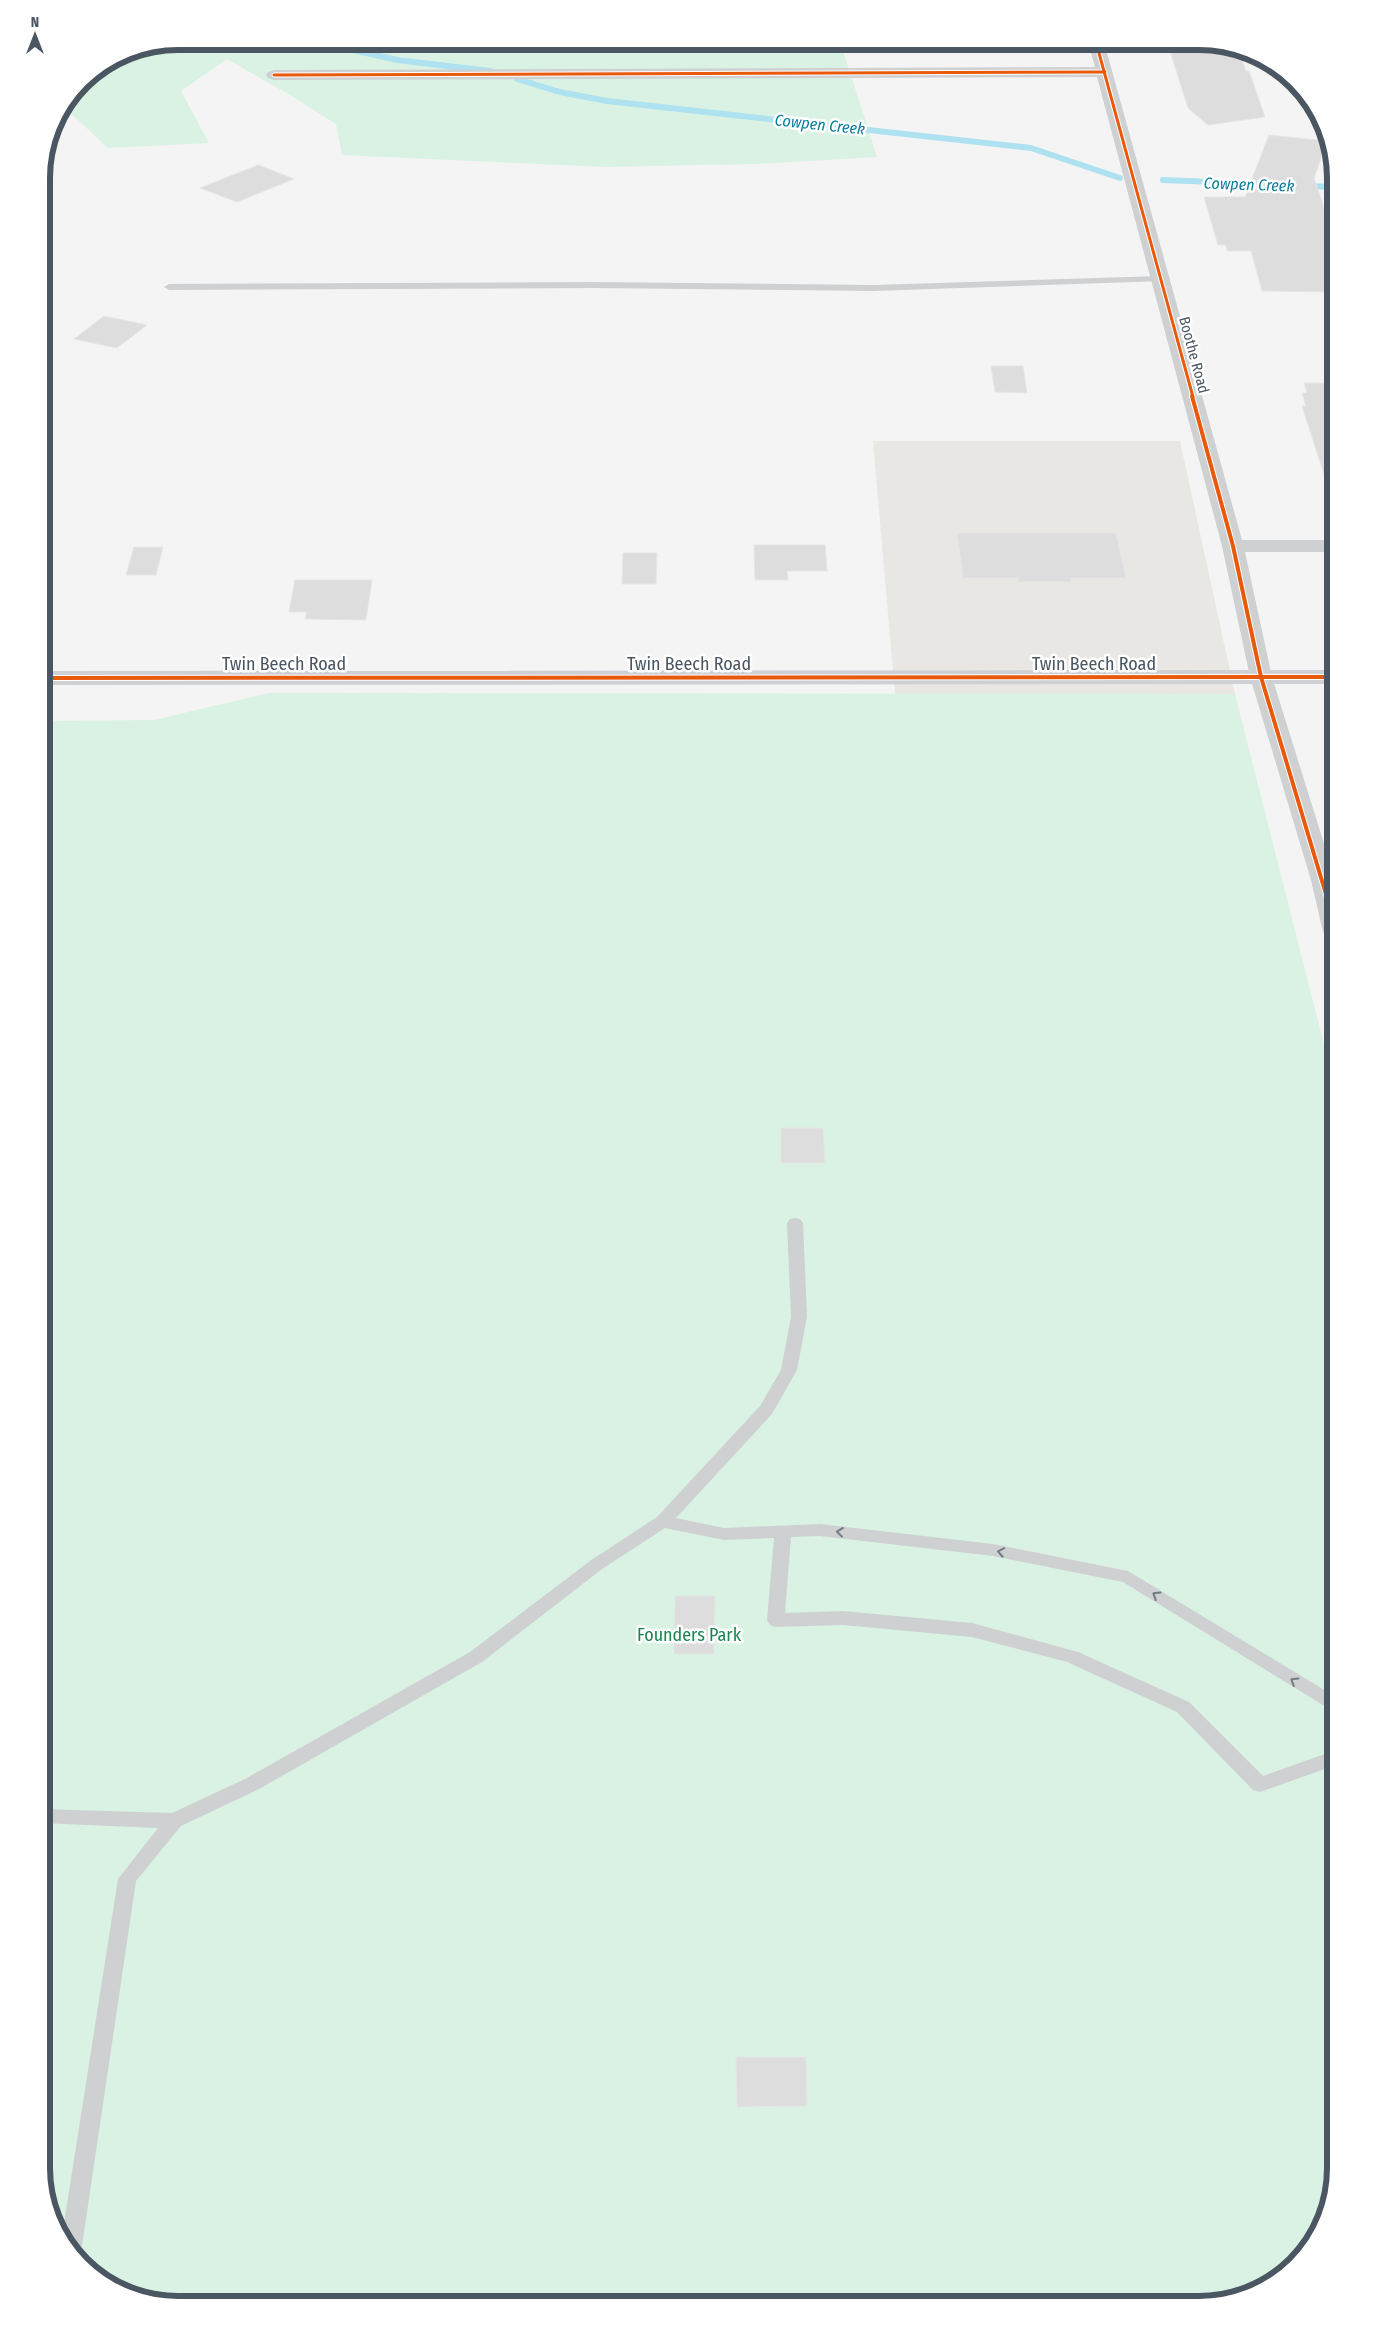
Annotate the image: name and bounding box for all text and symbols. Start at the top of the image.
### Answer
north arrow [10,10,60,60]
text: N [31,14,39,31]
water label: Cowpen Creek [774,110,866,139]
water label: Cowpen Creek [1203,173,1295,196]
street label: Boothe Road [1175,315,1213,395]
street label: Twin Beech Road [222,653,346,675]
street label: Twin Beech Road [627,653,751,675]
street label: Twin Beech Road [1032,653,1156,675]
one-way arrow [836,1527,844,1538]
one-way arrow [997,1547,1006,1557]
one-way arrow [1153,1592,1162,1601]
park label: Founders Park [637,1624,742,1646]
one-way arrow [1291,1677,1300,1687]

